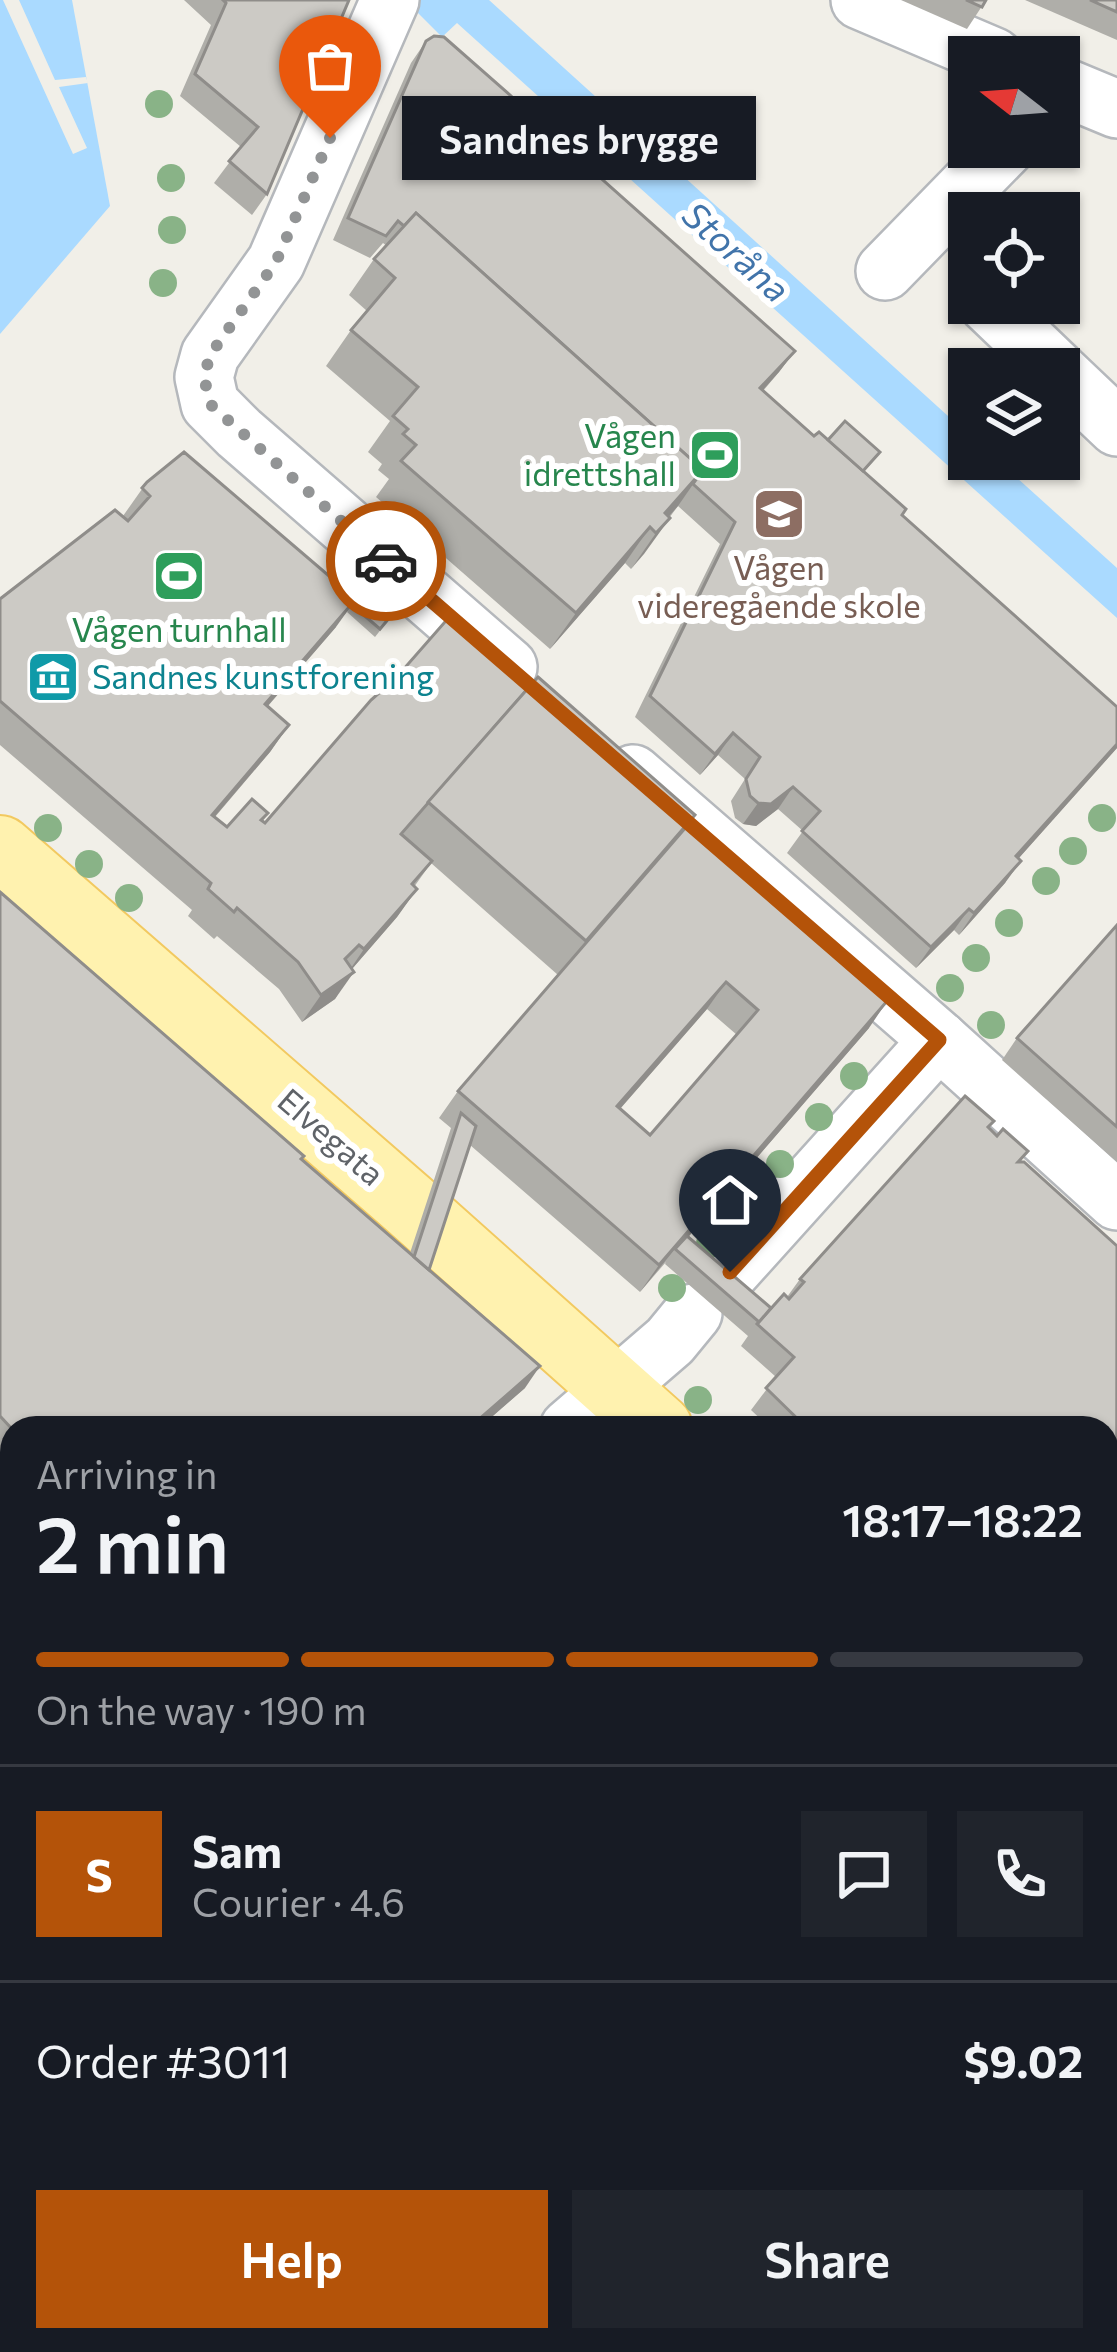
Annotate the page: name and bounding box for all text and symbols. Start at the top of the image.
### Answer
pin [279,15,381,138]
icon: bag [297,33,363,99]
north arrow [948,36,1080,168]
map controls [948,36,1080,480]
callout: Sandnes brygge [402,96,756,180]
text: Sandnes brygge [439,114,719,162]
water label: Storåna [675,191,800,310]
button: locate [948,192,1080,324]
button: layers [948,348,1080,480]
place label: Vågen idrettshall [524,414,676,493]
sports icon: Vågen idrettshall [687,427,743,483]
school or university icon: Vågen videregående skole [751,486,807,542]
courier [326,501,446,621]
icon: car [353,528,419,594]
place label: Vågen videregående skole [637,546,921,625]
sports icon: Vågen turnhall [151,548,207,604]
place label: Vågen turnhall [71,608,287,649]
museum icon: Sandnes kunstforening [25,649,81,705]
place label: Sandnes kunstforening [92,655,434,696]
street label: Elvegata [270,1079,394,1193]
pin [679,1149,781,1272]
icon: home [697,1167,763,1233]
text: Arriving in [36,1449,217,1497]
text: 18:17–18:22 [842,1491,1083,1546]
text: 2 min [36,1494,229,1589]
text: On the way · 190 m [36,1685,366,1733]
button: chat [801,1811,927,1937]
button: phone [957,1811,1083,1937]
text: Sam [192,1822,282,1877]
text: S [85,1846,113,1901]
text: Courier · 4.6 [192,1877,405,1925]
text: Order #3011 [36,2032,291,2087]
text: $9.02 [963,2032,1083,2087]
button: Help [36,2190,548,2328]
button: Share [572,2190,1083,2328]

